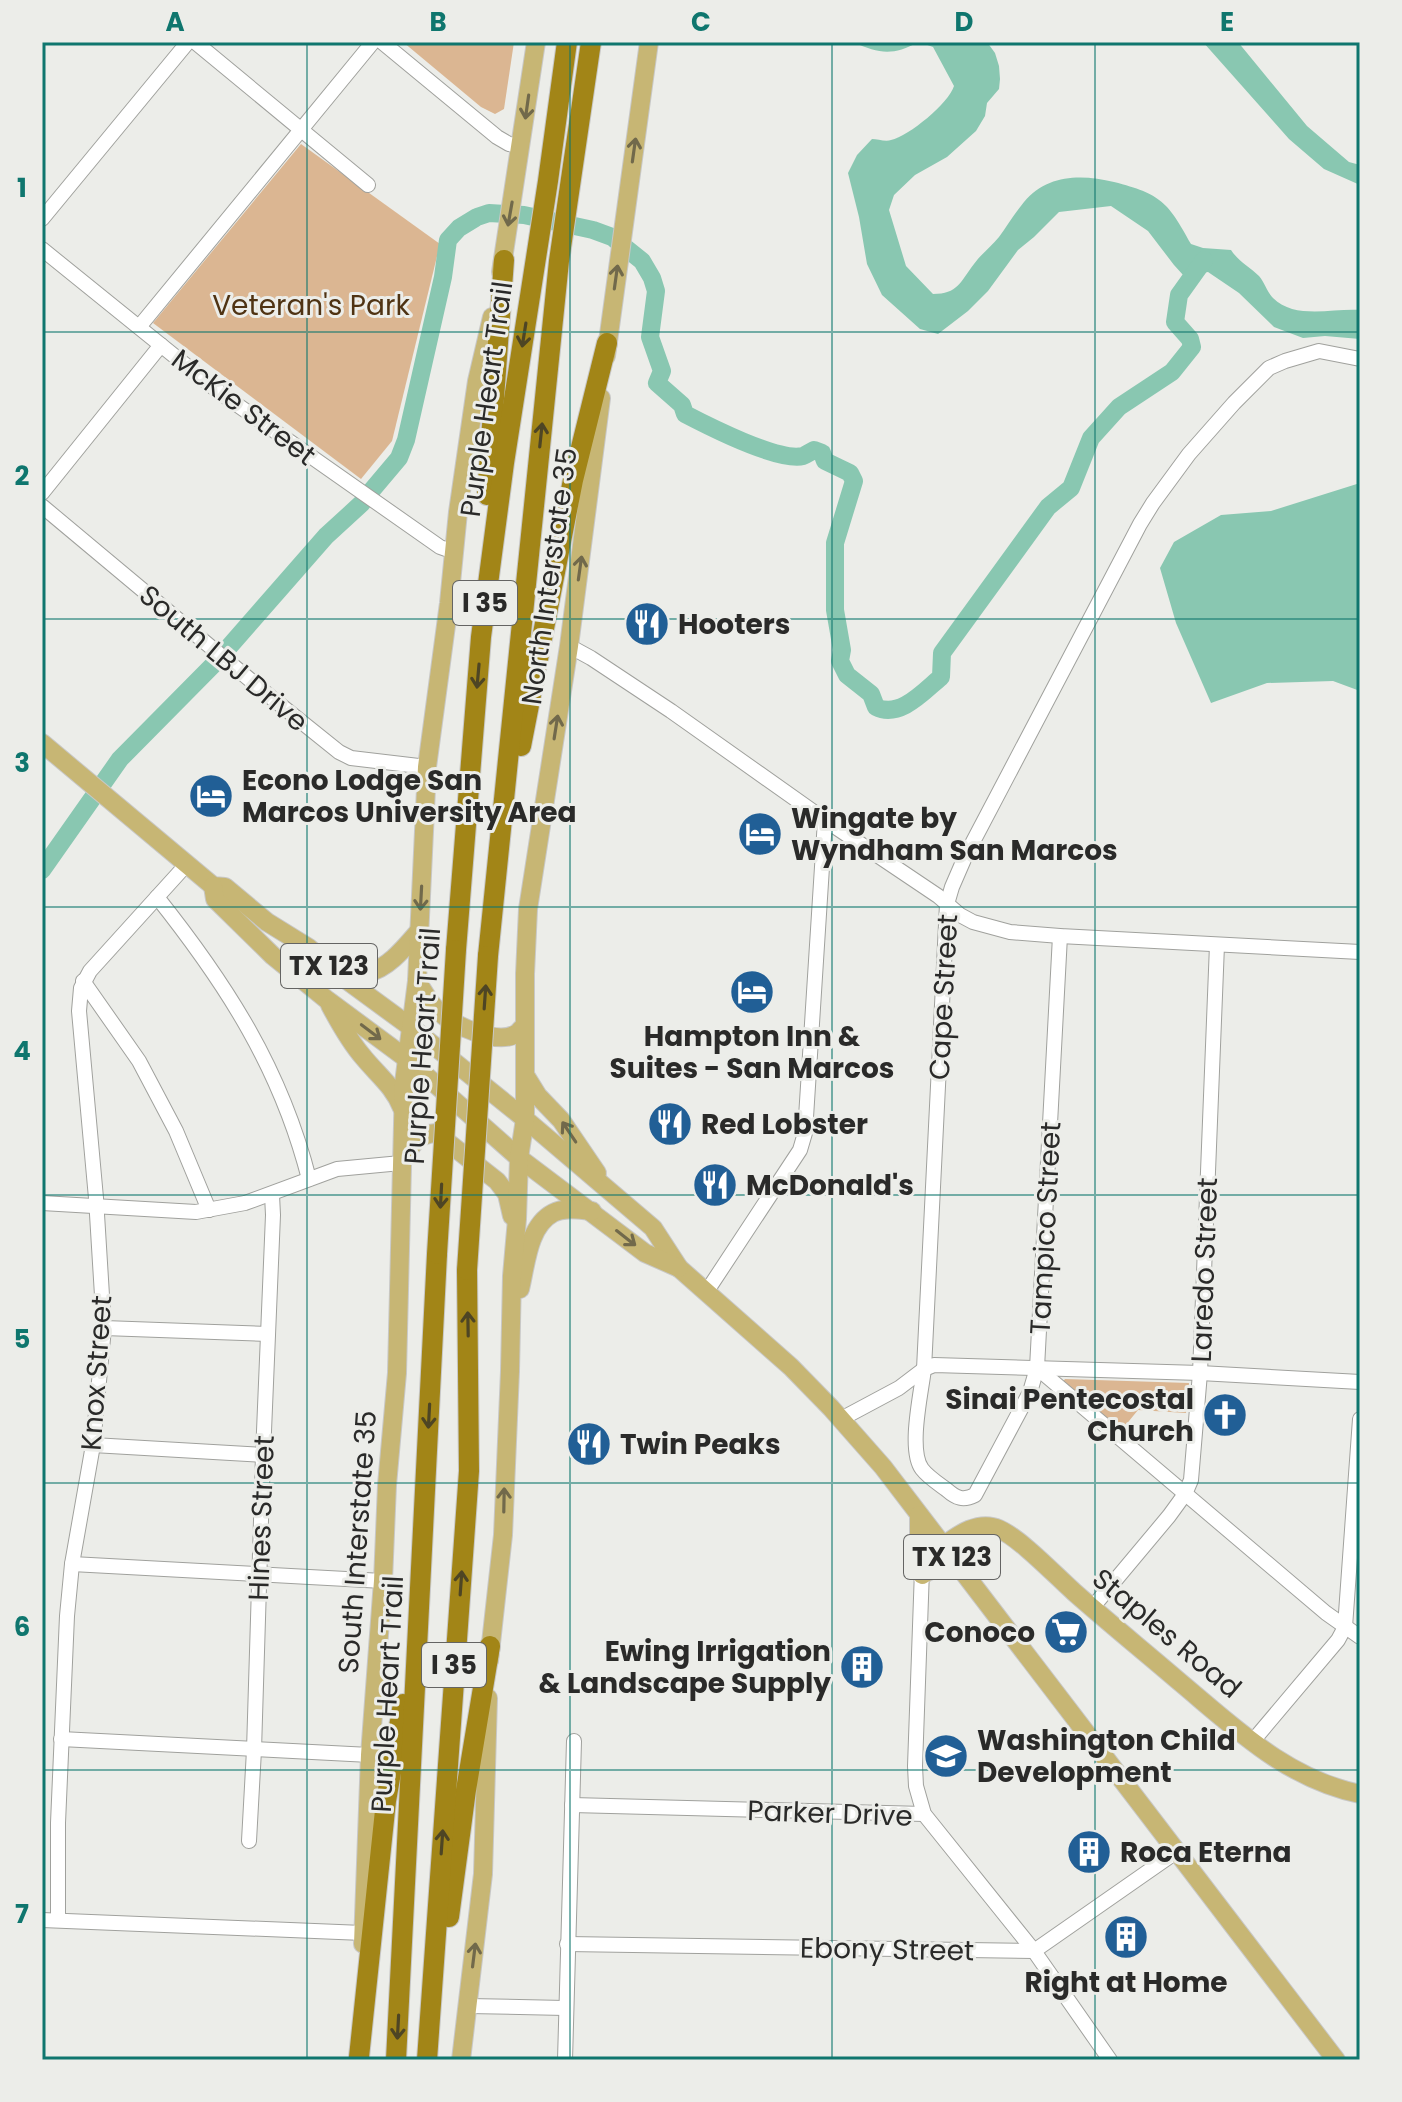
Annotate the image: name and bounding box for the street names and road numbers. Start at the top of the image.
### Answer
street label: Purple Heart Trail [451,279,522,519]
street label: McKie Street [163,340,324,475]
street label: North Interstate 35 [512,445,587,707]
street label: South LBJ Drive [131,576,317,741]
road number: I 35 [453,581,517,625]
street label: Cape Street [920,913,967,1081]
street label: Purple Heart Trail [395,926,450,1166]
road number: TX 123 [281,944,377,988]
street label: Tampico Street [1020,1121,1071,1335]
street label: Laredo Street [1182,1177,1227,1363]
street label: Knox Street [72,1294,121,1452]
street label: South Interstate 35 [329,1409,386,1675]
street label: Hines Street [239,1435,284,1601]
road number: TX 123 [904,1535,1000,1579]
street label: Staples Road [1084,1559,1250,1707]
street label: Purple Heart Trail [362,1575,413,1814]
road number: I 35 [422,1643,486,1687]
street label: Parker Drive [747,1791,913,1836]
street label: Ebony Street [799,1928,974,1971]

